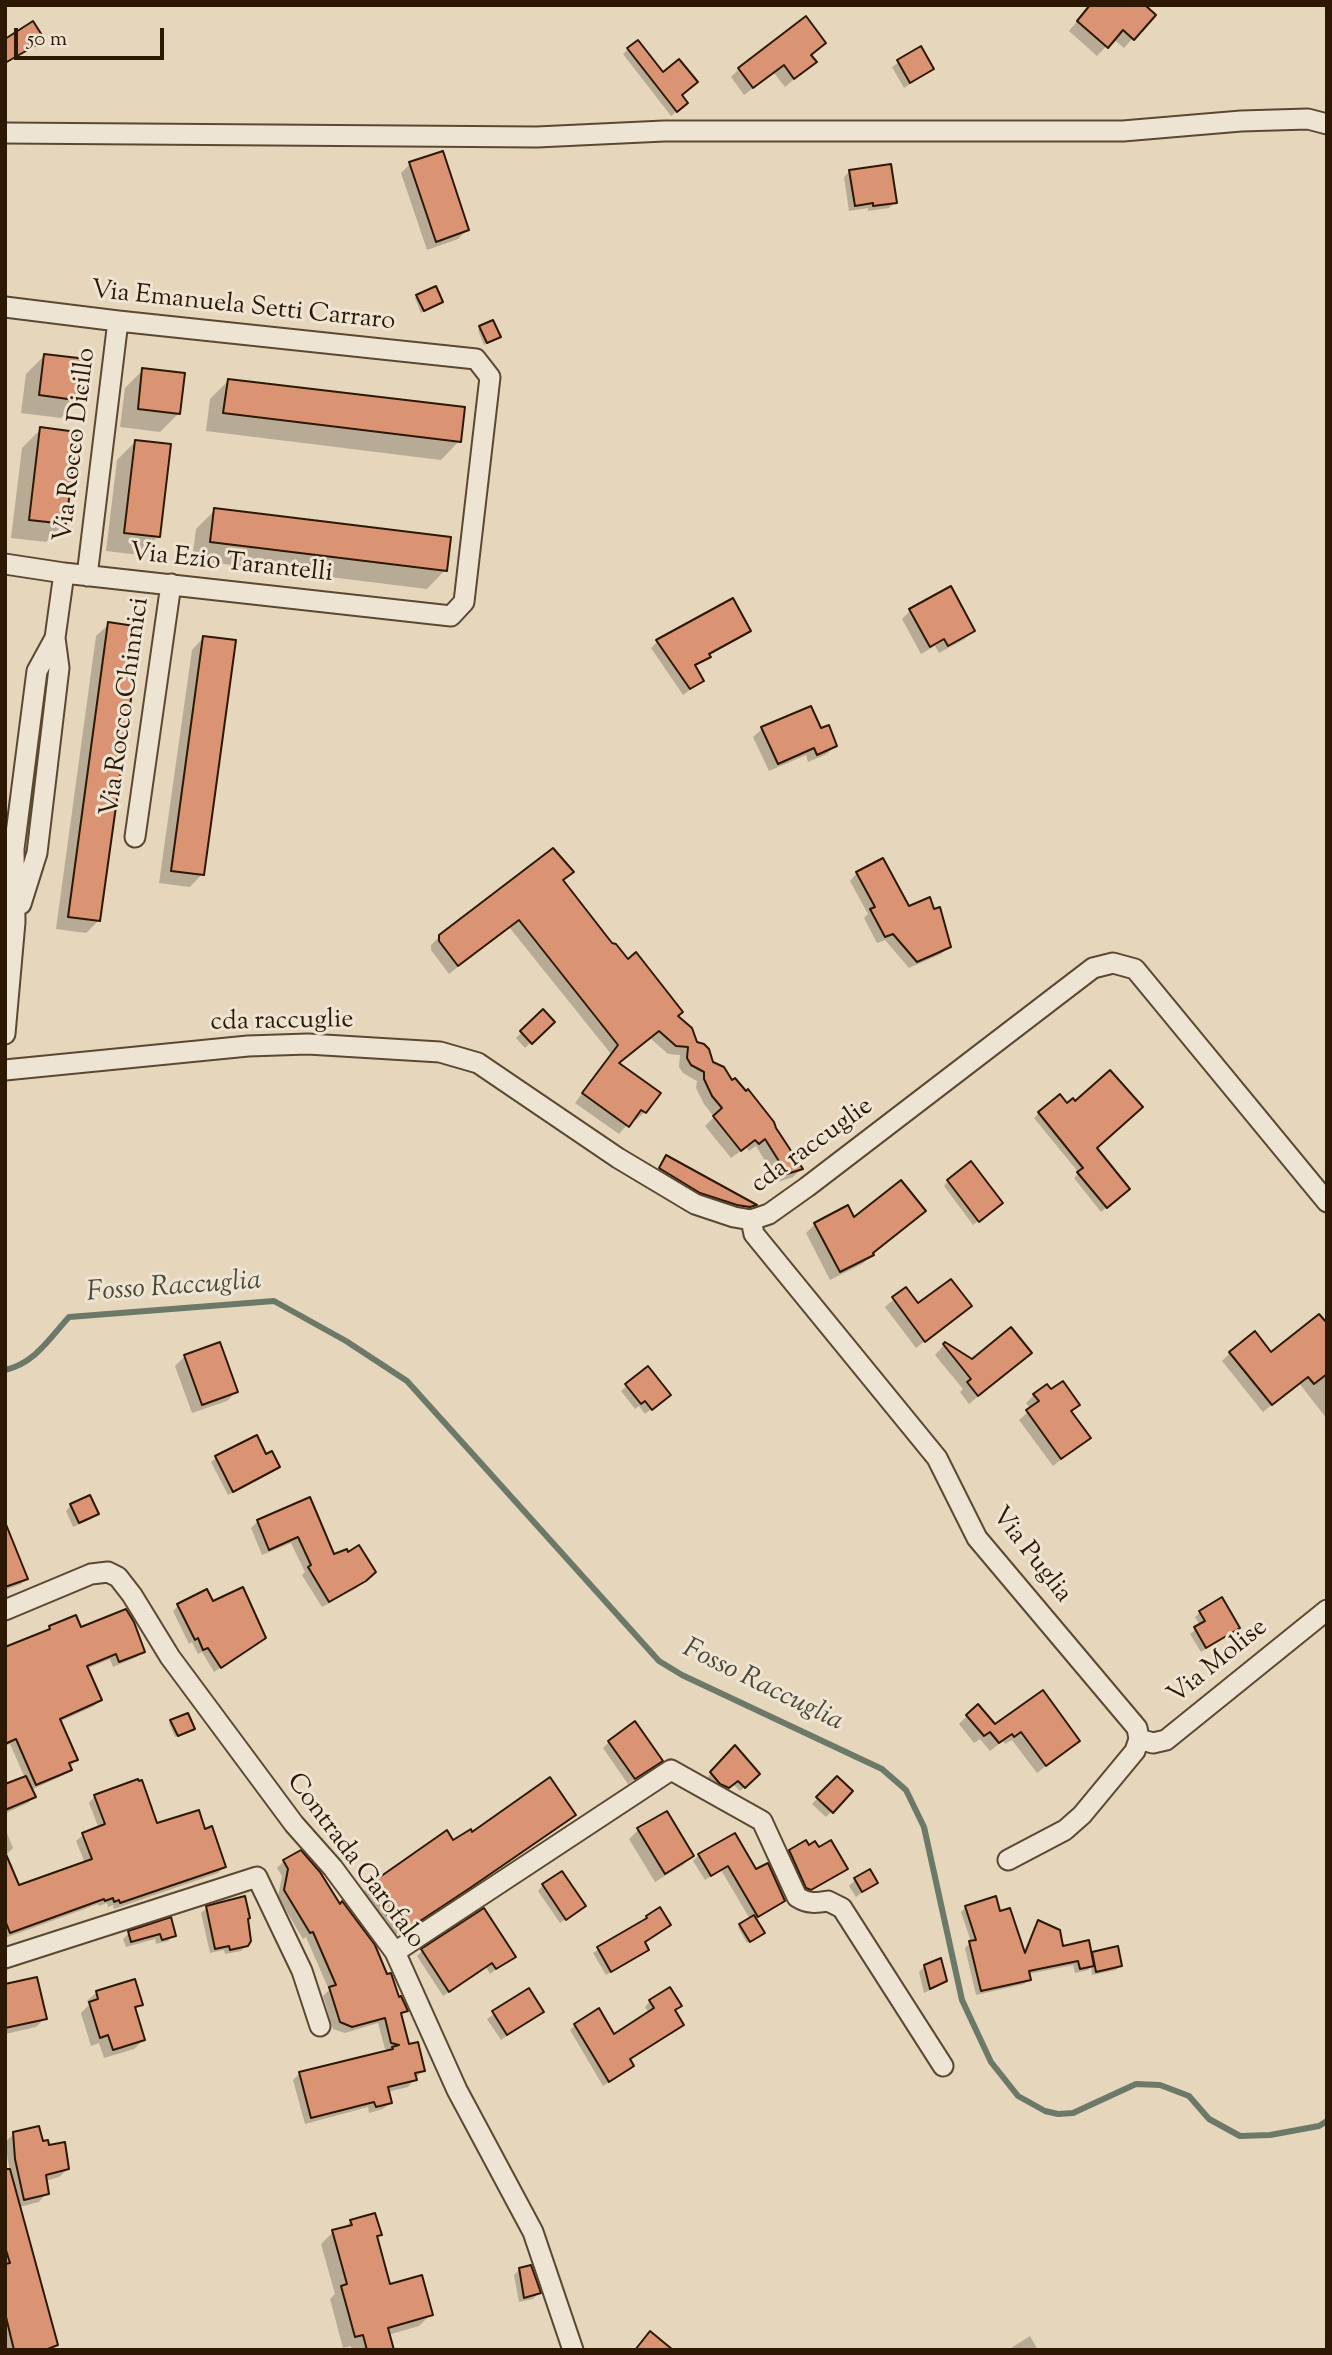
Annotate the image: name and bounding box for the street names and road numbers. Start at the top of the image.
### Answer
street label: Via Emanuela Setti Carraro [89,276,397,340]
street label: Via Rocco Dicillo [50,346,104,544]
street label: Via Ezio Tarantelli [128,539,334,591]
street label: Via Rocco Chinnici [96,596,158,818]
street label: cda raccuglie [210,1006,354,1040]
street label: cda raccuglie [746,1092,880,1202]
street label: Via Puglia [983,1502,1077,1610]
street label: Via Molise [1163,1613,1275,1713]
street label: Contrada Garofalo [278,1768,430,1956]

